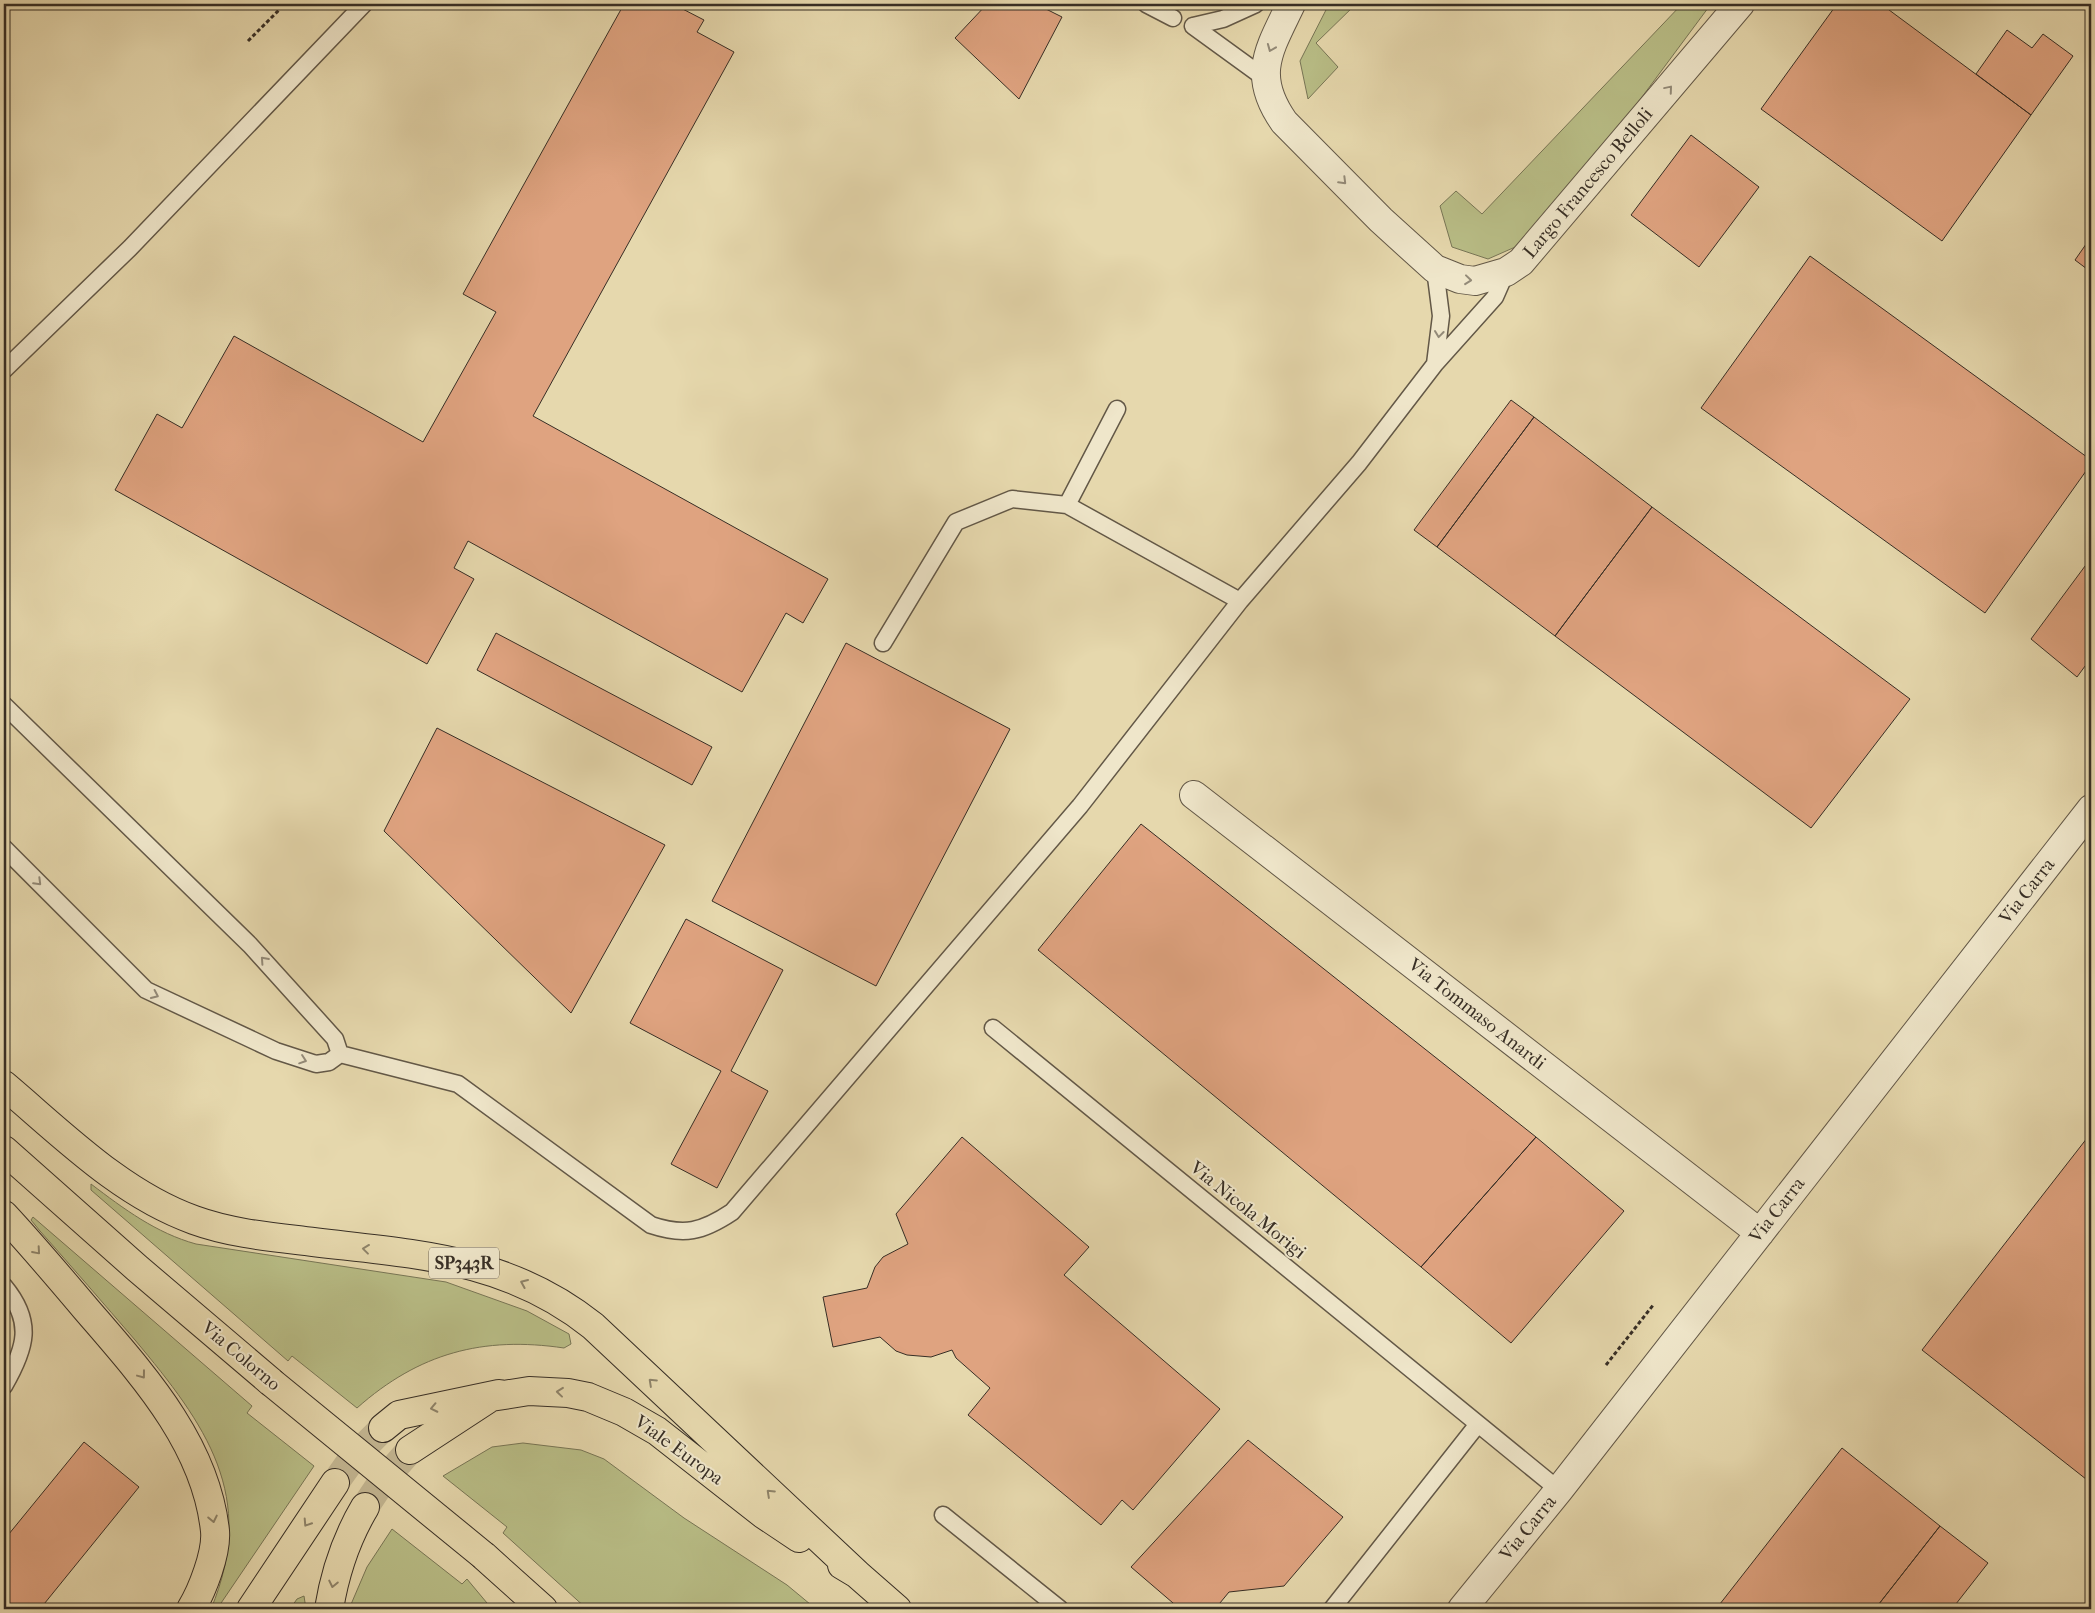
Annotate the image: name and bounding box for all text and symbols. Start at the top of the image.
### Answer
one-way arrow [1266,43,1277,52]
one-way arrow [1663,86,1671,95]
street label: Largo Francesco Belloli [1519,103,1658,263]
one-way arrow [1337,175,1346,184]
one-way arrow [1464,274,1472,285]
one-way arrow [1434,330,1445,338]
street label: Via Carra [1994,854,2060,929]
one-way arrow [32,876,41,885]
street label: Via Tommaso Anardi [1403,953,1550,1075]
one-way arrow [261,956,270,965]
one-way arrow [150,988,159,999]
one-way arrow [299,1054,307,1064]
street label: Via Nicola Morigi [1185,1156,1311,1264]
street label: Via Carra [1744,1173,1810,1248]
one-way arrow [362,1244,370,1255]
one-way arrow [31,1246,40,1255]
road number: SP343R [429,1248,499,1278]
one-way arrow [521,1278,529,1288]
street label: Via Colorno [196,1316,285,1396]
one-way arrow [136,1369,144,1378]
one-way arrow [649,1379,658,1388]
one-way arrow [555,1387,563,1398]
one-way arrow [430,1402,439,1412]
street label: Viale Europa [630,1410,728,1490]
one-way arrow [767,1490,776,1499]
street label: Via Carra [1494,1491,1561,1566]
one-way arrow [207,1515,217,1523]
one-way arrow [304,1517,313,1527]
one-way arrow [329,1579,339,1588]

